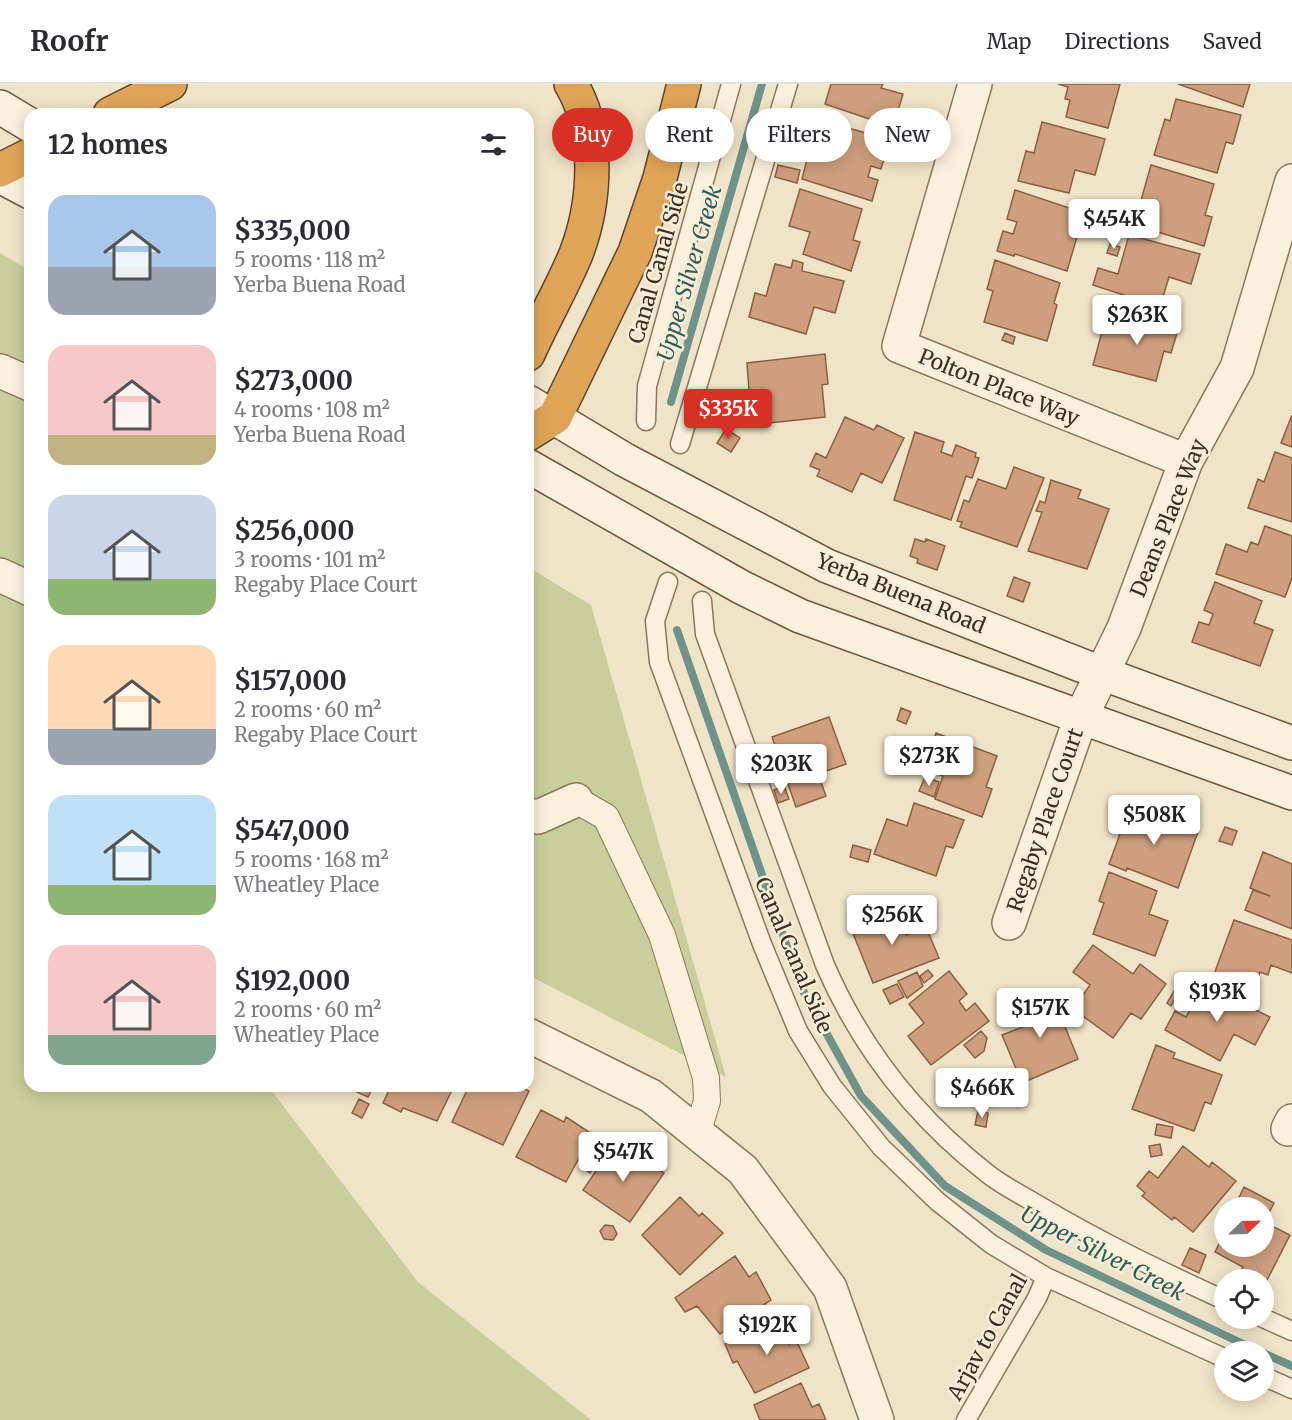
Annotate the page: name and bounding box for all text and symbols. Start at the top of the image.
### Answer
text: Roofr [30,23,108,59]
text: Map [987,28,1031,55]
text: Directions [1064,28,1169,55]
text: Saved [1202,28,1262,55]
chip: Buy [552,108,633,162]
chip: Rent [645,108,734,162]
chip: Filters [746,108,852,162]
chip: New [864,108,951,162]
text: 12 homes [48,128,168,161]
icon: filters [477,128,510,161]
street label: Canal Canal Side [622,179,694,347]
water label: Upper Silver Creek [651,182,727,364]
pin: $454K [1072,199,1156,250]
text: $454K [1082,206,1146,231]
text: $335,000 [234,214,351,247]
icon: home [96,219,168,291]
text: 5 rooms · 118 m² [234,247,385,272]
text: Yerba Buena Road [234,272,406,297]
pin: $263K [1095,295,1179,346]
text: $263K [1106,302,1168,327]
street label: Polton Place Way [915,342,1084,432]
text: $273,000 [234,364,353,397]
icon: home [96,369,168,441]
pin: $335K [686,389,770,440]
text: $335K [698,396,758,421]
text: 4 rooms · 108 m² [234,397,390,422]
text: Yerba Buena Road [234,422,406,447]
street label: Deans Place Way [1124,434,1212,601]
text: $256,000 [234,514,355,547]
icon: home [96,519,168,591]
street label: Yerba Buena Road [812,546,990,639]
text: 3 rooms · 101 m² [234,547,385,572]
text: Regaby Place Court [234,572,418,597]
text: $157,000 [234,664,347,697]
icon: home [96,669,168,741]
text: 2 rooms · 60 m² [234,697,381,722]
text: Regaby Place Court [234,722,418,747]
street label: Regaby Place Court [1001,724,1089,916]
pin: $273K [887,736,971,787]
text: $273K [898,743,960,768]
pin: $203K [739,744,823,795]
text: $203K [750,751,812,776]
pin: $508K [1112,795,1196,846]
text: $508K [1122,802,1186,827]
text: $547,000 [234,814,350,847]
icon: home [96,819,168,891]
text: 5 rooms · 168 m² [234,847,389,872]
text: Wheatley Place [234,872,379,897]
street label: Canal Canal Side [749,873,839,1037]
pin: $256K [850,895,934,946]
text: $256K [861,902,923,927]
text: $192,000 [234,964,350,997]
icon: home [96,969,168,1041]
pin: $193K [1175,972,1259,1023]
text: $193K [1188,979,1246,1004]
pin: $157K [998,988,1082,1039]
text: $157K [1011,995,1069,1020]
text: 2 rooms · 60 m² [234,997,381,1022]
text: Wheatley Place [234,1022,379,1047]
pin: $466K [940,1068,1024,1119]
text: $466K [950,1075,1014,1100]
pin: $547K [581,1132,665,1183]
text: $547K [593,1139,653,1164]
north arrow [1214,1197,1274,1257]
map controls [1214,1197,1274,1401]
water label: Upper Silver Creek [1016,1199,1190,1307]
street label: Arjav to Canal [941,1269,1033,1406]
button: locate [1214,1269,1274,1329]
pin: $192K [725,1305,809,1356]
text: $192K [737,1312,797,1337]
button: layers [1214,1341,1274,1401]

